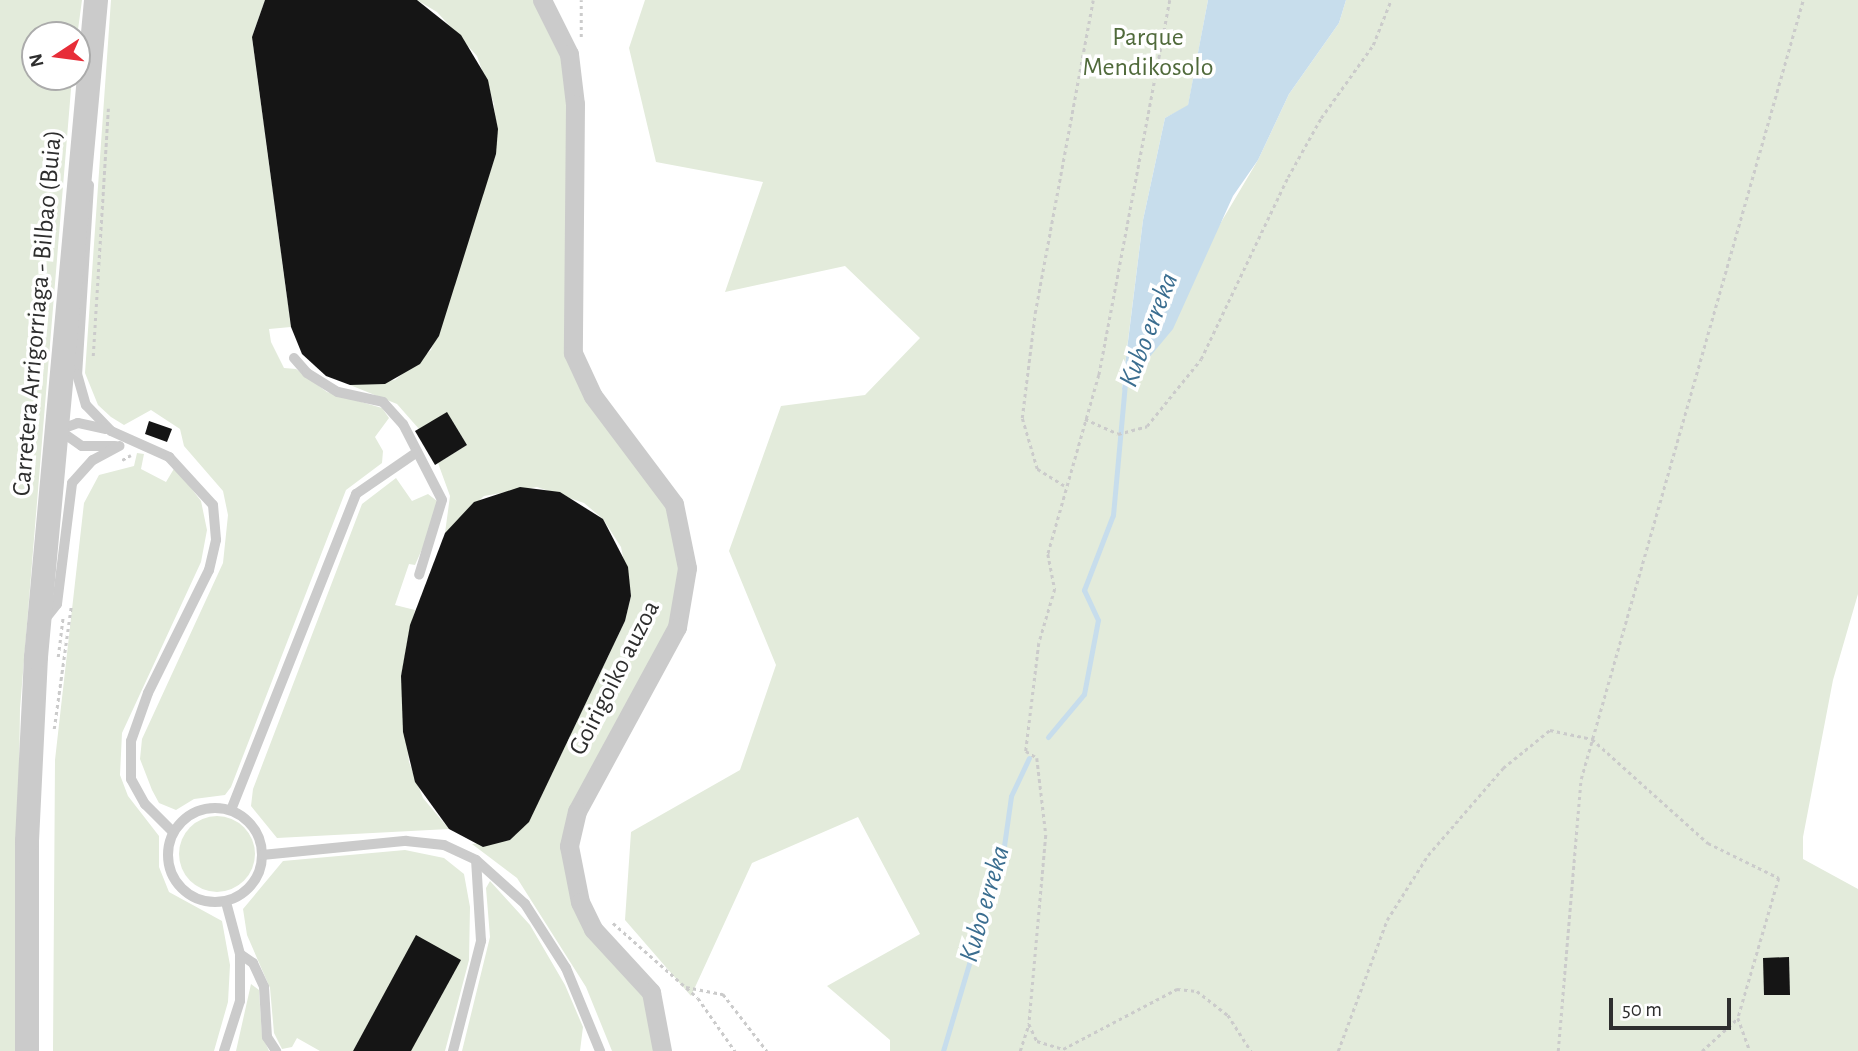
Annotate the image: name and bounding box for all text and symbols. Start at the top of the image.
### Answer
north arrow [21,21,91,91]
park label: Parque Mendikosolo [1083,22,1213,84]
text: N [26,52,48,69]
street label: Carretera Arrigorriaga - Bilbao (Buia) [6,129,70,497]
water label: Kubo erreka [1112,268,1186,392]
street label: Goirigoiko auzoa [563,595,667,761]
water label: Kubo erreka [952,842,1018,966]
scale bar [1613,984,1736,1028]
text: 50 m [1622,999,1662,1020]

